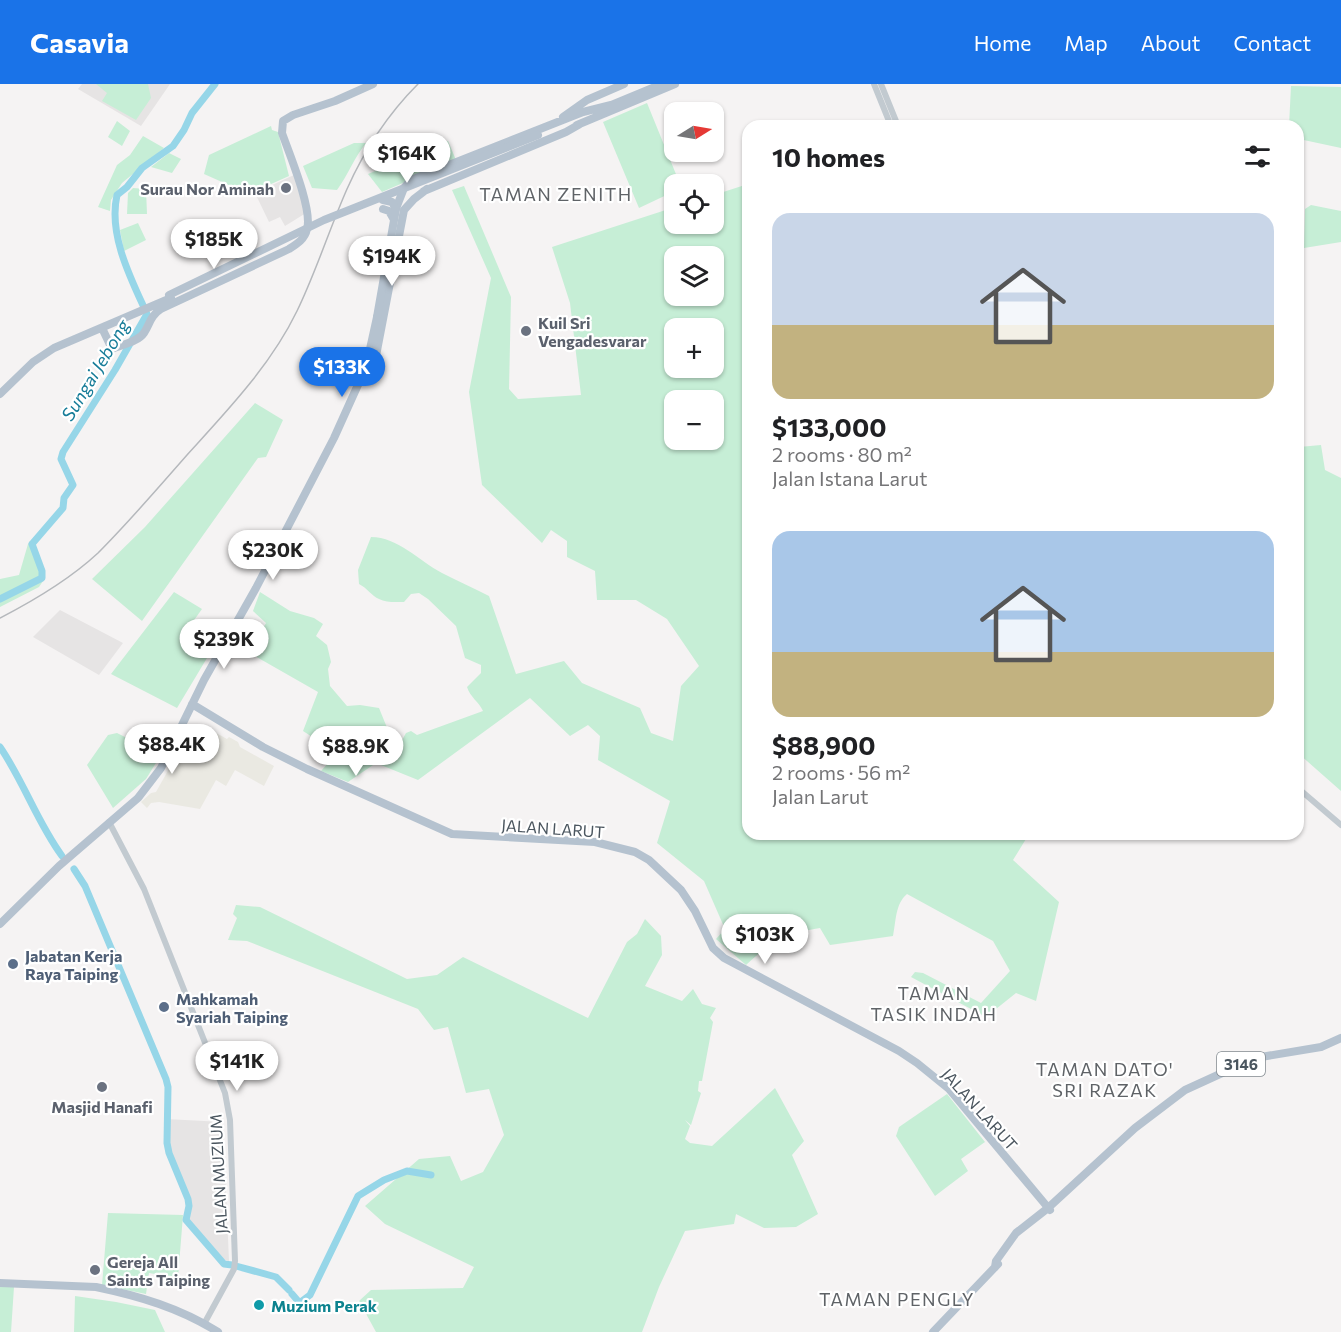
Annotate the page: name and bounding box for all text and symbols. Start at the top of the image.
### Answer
text: Casavia [30,25,129,59]
text: Home [974,30,1031,55]
text: Map [1064,30,1108,55]
text: About [1141,30,1200,55]
text: Contact [1233,30,1311,55]
north arrow [664,102,724,162]
map controls [664,102,724,450]
pin: $164K [365,133,449,184]
text: $164K [377,140,437,164]
icon: filters [1241,140,1274,173]
text: 10 homes [772,141,885,172]
button: locate [664,174,724,234]
place label: Surau Nor Aminah [140,179,274,198]
marker: Surau Nor Aminah [279,181,293,195]
district label: TAMAN ZENITH [479,183,633,205]
pin: $185K [172,219,256,270]
text: $185K [185,226,243,250]
pin: $194K [350,236,434,287]
text: $194K [362,243,422,267]
button: layers [664,246,724,306]
icon: home [969,252,1077,360]
place label: Kuil Sri Vengadesvarar [538,313,647,350]
water label: Sungai Jebong [56,314,134,425]
button: + [664,318,724,378]
marker: Kuil Sri Vengadesvarar [519,324,533,338]
pin: $133K [300,347,384,398]
text: $133K [313,354,371,378]
button: − [664,390,724,450]
text: $133,000 [772,411,886,442]
text: 2 rooms · 80 m² [772,442,912,466]
text: Jalan Istana Larut [772,466,927,490]
pin: $230K [231,530,315,581]
text: $230K [242,537,304,561]
icon: home [969,570,1077,678]
pin: $239K [182,619,266,670]
text: $239K [194,626,254,650]
pin: $88.4K [123,724,221,775]
pin: $88.9K [307,726,405,777]
text: $88,900 [772,729,875,760]
text: $88.4K [138,731,206,755]
text: $88.9K [322,733,390,757]
text: 2 rooms · 56 m² [772,760,910,784]
text: Jalan Larut [772,784,868,808]
street label: JALAN LARUT [501,815,605,841]
pin: $103K [723,914,807,965]
text: $103K [735,921,795,945]
place label: Jabatan Kerja Raya Taiping [25,946,122,983]
marker: Jabatan Kerja Raya Taiping [6,957,20,971]
district label: TAMAN TASIK INDAH [870,982,998,1025]
place label: Mahkamah Syariah Taiping [176,989,288,1026]
marker: Mahkamah Syariah Taiping [157,1000,171,1014]
pin: $141K [195,1041,279,1092]
text: $141K [209,1048,265,1072]
road number: 3146 [1217,1052,1265,1076]
district label: TAMAN DATO' SRI RAZAK [1036,1058,1174,1101]
street label: JALAN LARUT [938,1064,1022,1154]
marker: Masjid Hanafi [95,1080,109,1094]
place label: Masjid Hanafi [51,1097,153,1116]
street label: JALAN MUZIUM [205,1114,231,1234]
place label: Gereja All Saints Taiping [107,1252,210,1289]
marker: Gereja All Saints Taiping [88,1263,102,1277]
district label: TAMAN PENGLY [819,1288,975,1310]
place label: Muzium Perak [271,1296,378,1315]
marker: Muzium Perak [252,1298,266,1312]

